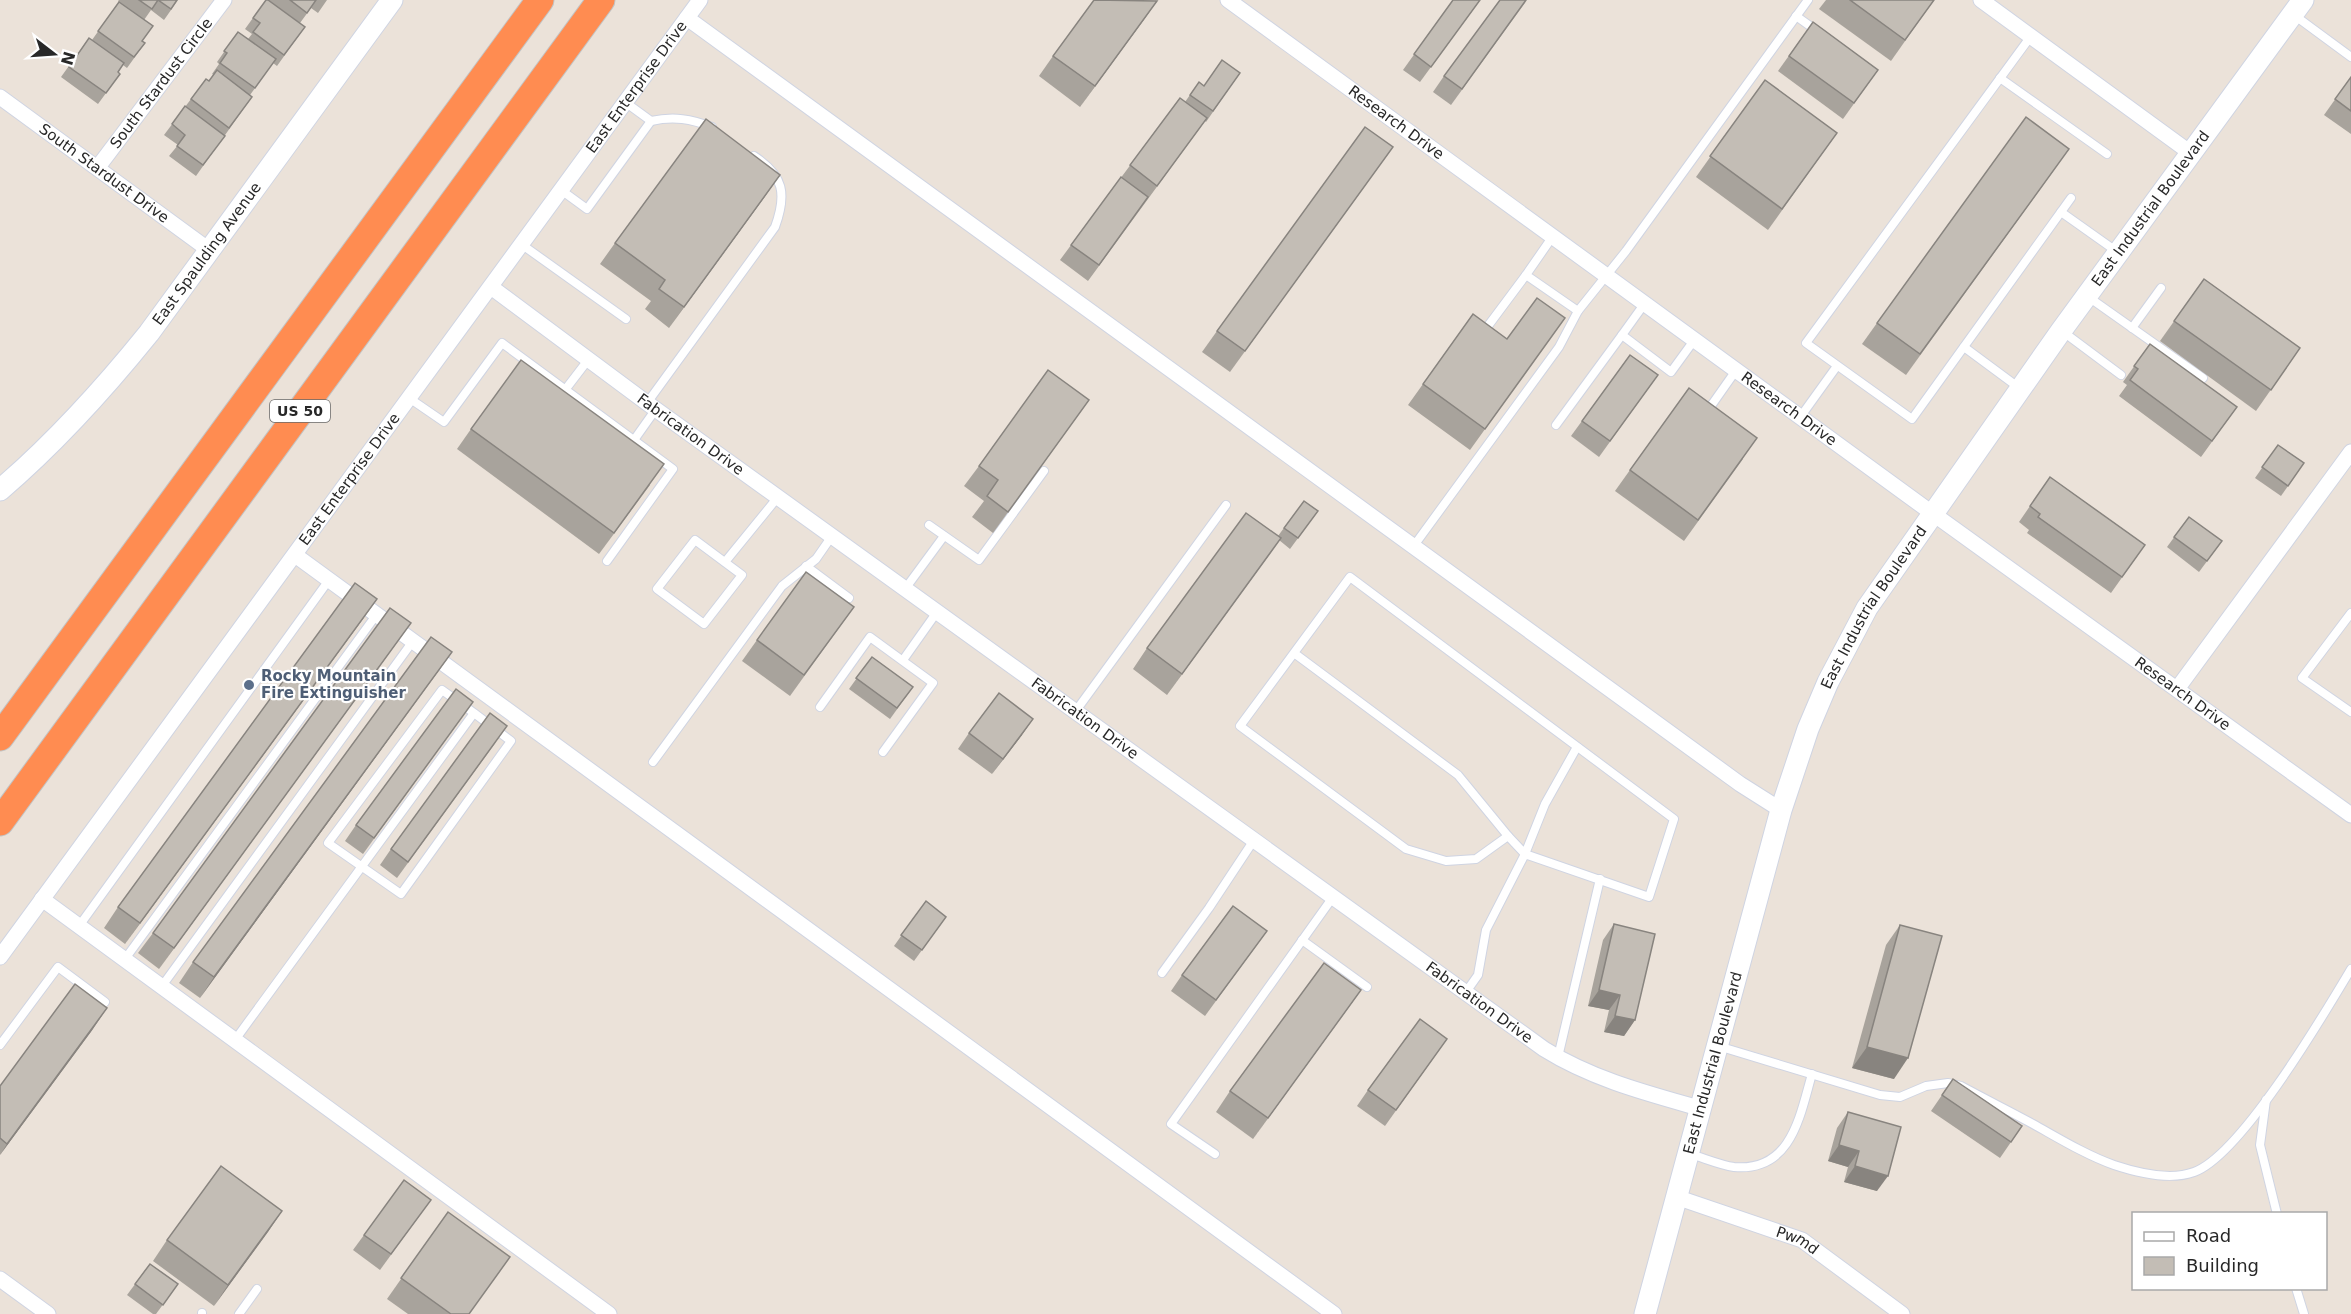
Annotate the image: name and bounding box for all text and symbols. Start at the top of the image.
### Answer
street label: South Stardust Circle [106,14,216,152]
street label: East Enterprise Drive [582,17,691,156]
north arrow [24,24,84,84]
text: N [57,49,79,67]
street label: Research Drive [1345,82,1447,163]
street label: South Stardust Drive [36,120,173,227]
street label: East Industrial Boulevard [2088,127,2213,290]
street label: East Spaulding Avenue [149,179,265,329]
street label: Research Drive [1738,368,1840,449]
street label: Fabrication Drive [634,390,747,479]
road number: US 50 [270,400,330,422]
street label: East Enterprise Drive [295,410,404,549]
street label: East Industrial Boulevard [1817,523,1931,692]
street label: Research Drive [2131,653,2234,734]
place label: Rocky Mountain Fire Extinguisher [261,667,406,702]
street label: Fabrication Drive [1028,674,1142,763]
marker: Rocky Mountain Fire Extinguisher [242,678,256,692]
street label: Fabrication Drive [1422,958,1536,1047]
street label: East Industrial Boulevard [1680,970,1746,1156]
legend [2132,1212,2327,1290]
street label: Pwmd [1774,1223,1822,1258]
text: Road [2186,1225,2231,1246]
text: Building [2186,1255,2259,1276]

